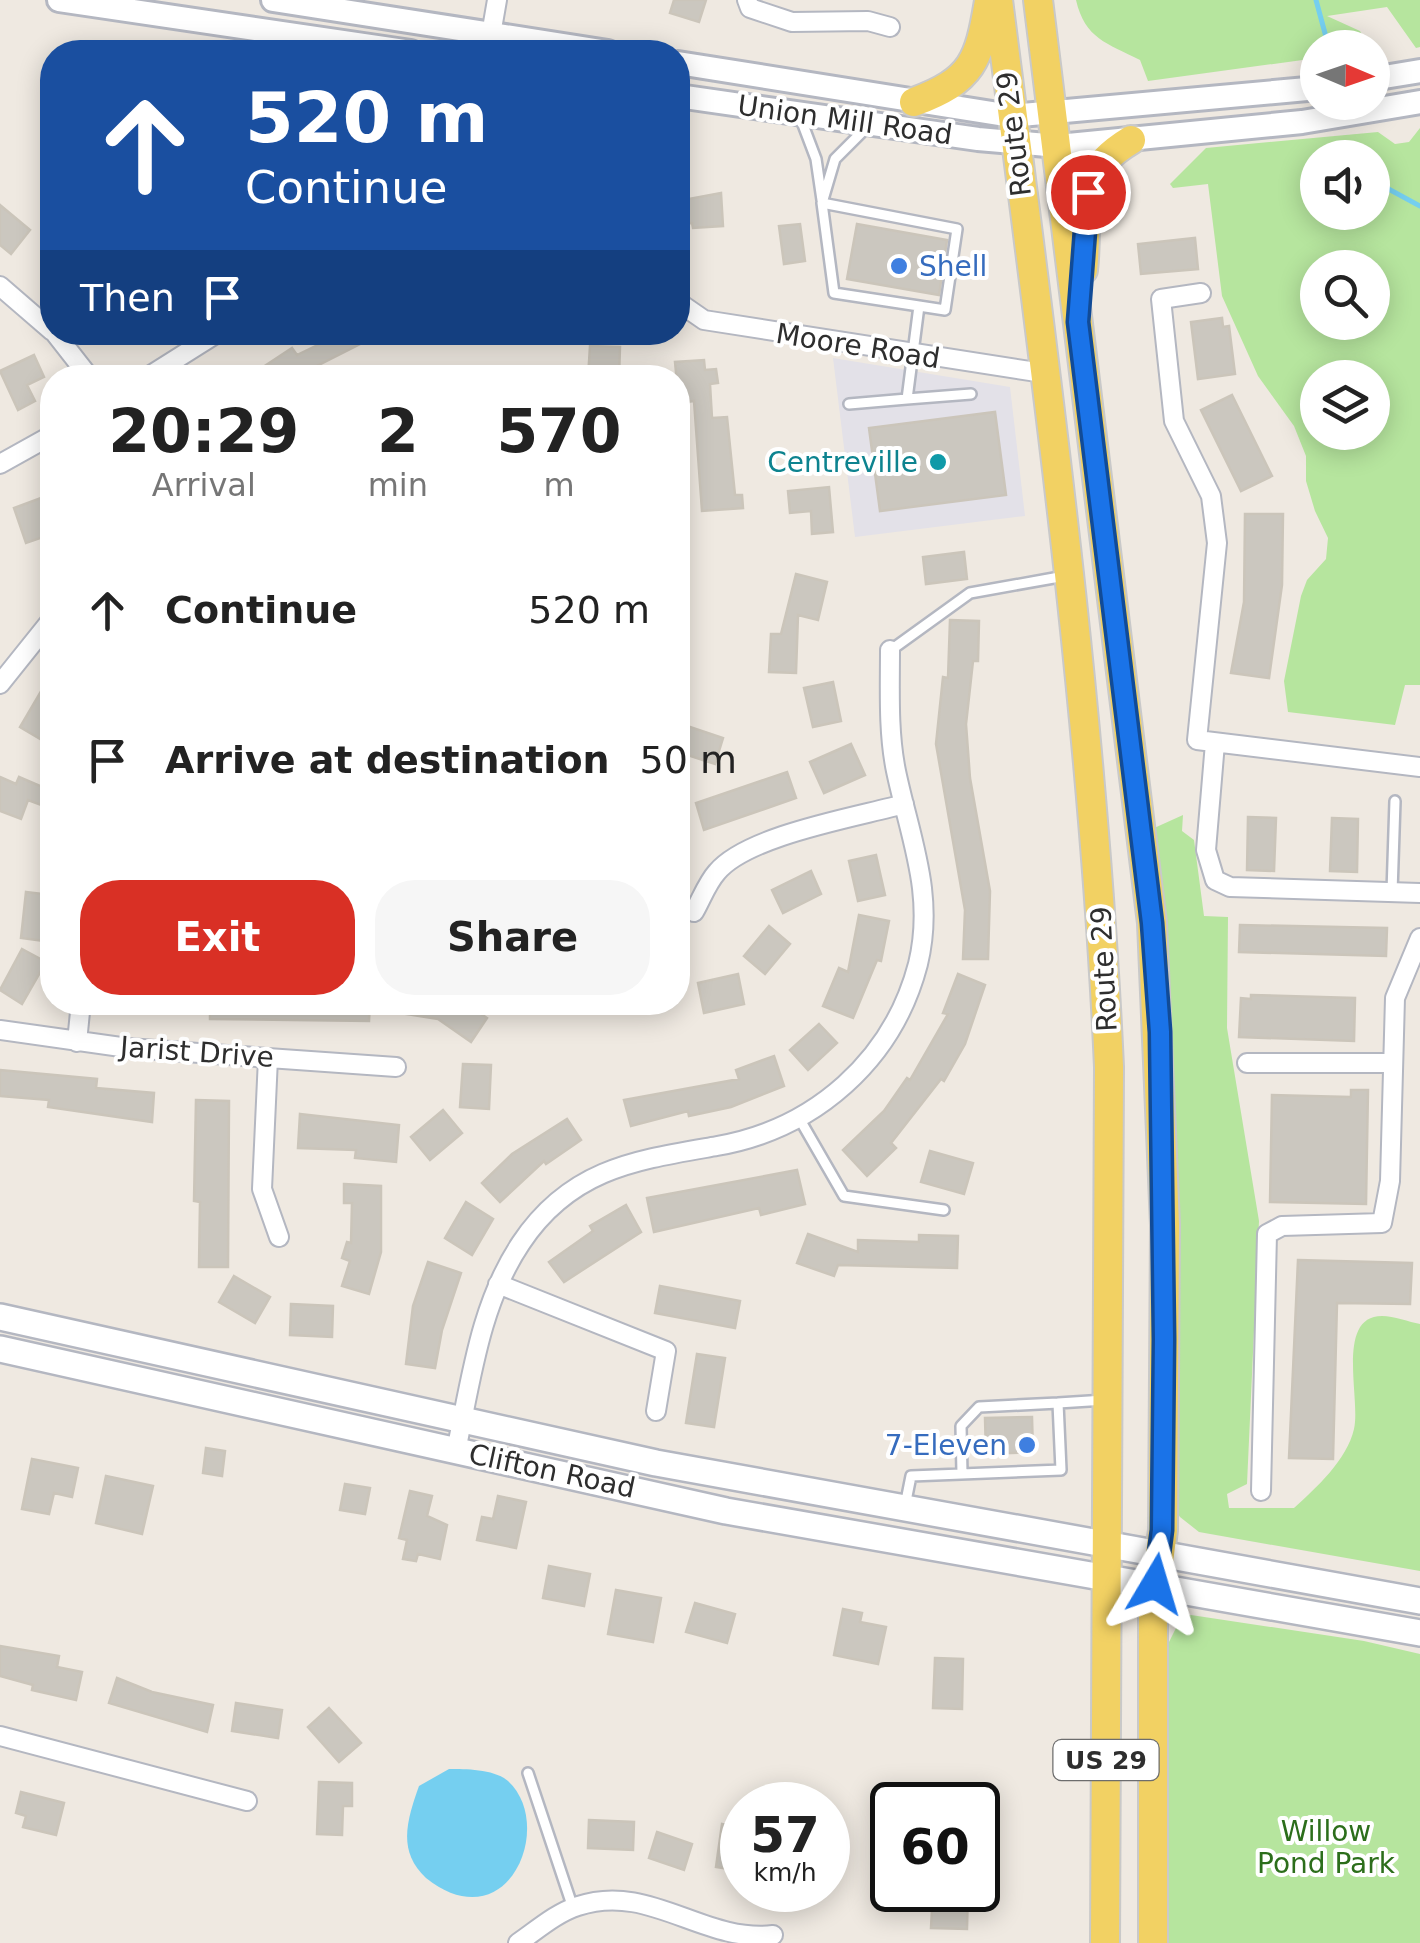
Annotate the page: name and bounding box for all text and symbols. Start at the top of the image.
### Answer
north arrow [1300,30,1390,120]
map controls [1300,30,1390,450]
street label: Route 29 [990,70,1038,198]
text: 520 m [245,77,488,159]
icon: ahead [80,80,210,210]
street label: Union Mill Road [736,89,954,151]
button: sound [1300,140,1390,230]
pin [1046,150,1131,235]
text: Continue [245,161,447,214]
icon: arrive [1061,165,1116,220]
place label: Shell [919,250,987,283]
button: search [1300,250,1390,340]
marker: Shell [888,255,910,277]
icon: arrive [195,270,250,325]
text: Then [80,276,175,320]
street label: Moore Road [774,317,942,375]
button: layers [1300,360,1390,450]
text: 20:29 [108,396,299,466]
text: 2 [377,396,419,466]
text: 570 [496,396,622,466]
place label: Centreville [767,446,918,479]
marker: Centreville [927,451,949,473]
text: Arrival [152,466,256,504]
text: min [368,466,428,504]
text: m [543,466,575,504]
icon: ahead [80,583,135,638]
text: Continue [165,588,357,632]
text: 520 m [528,588,650,632]
icon: arrive [80,733,135,788]
text: Arrive at destination [165,738,610,782]
text: 50 m [640,738,737,782]
button: Exit [80,880,355,995]
button: Share [375,880,650,995]
street label: Route 29 [1084,905,1124,1033]
street label: Jarist Drive [117,1030,275,1074]
place label: 7-Eleven [885,1429,1007,1462]
marker: 7-Eleven [1016,1434,1038,1456]
street label: Clifton Road [466,1437,638,1505]
position arrow [1103,1532,1207,1636]
road number: US 29 [1054,1740,1158,1780]
speed limit sign: 60 [870,1782,1000,1912]
text: 57 [750,1806,820,1864]
park label: Willow Pond Park [1257,1815,1396,1880]
text: km/h [753,1858,817,1887]

